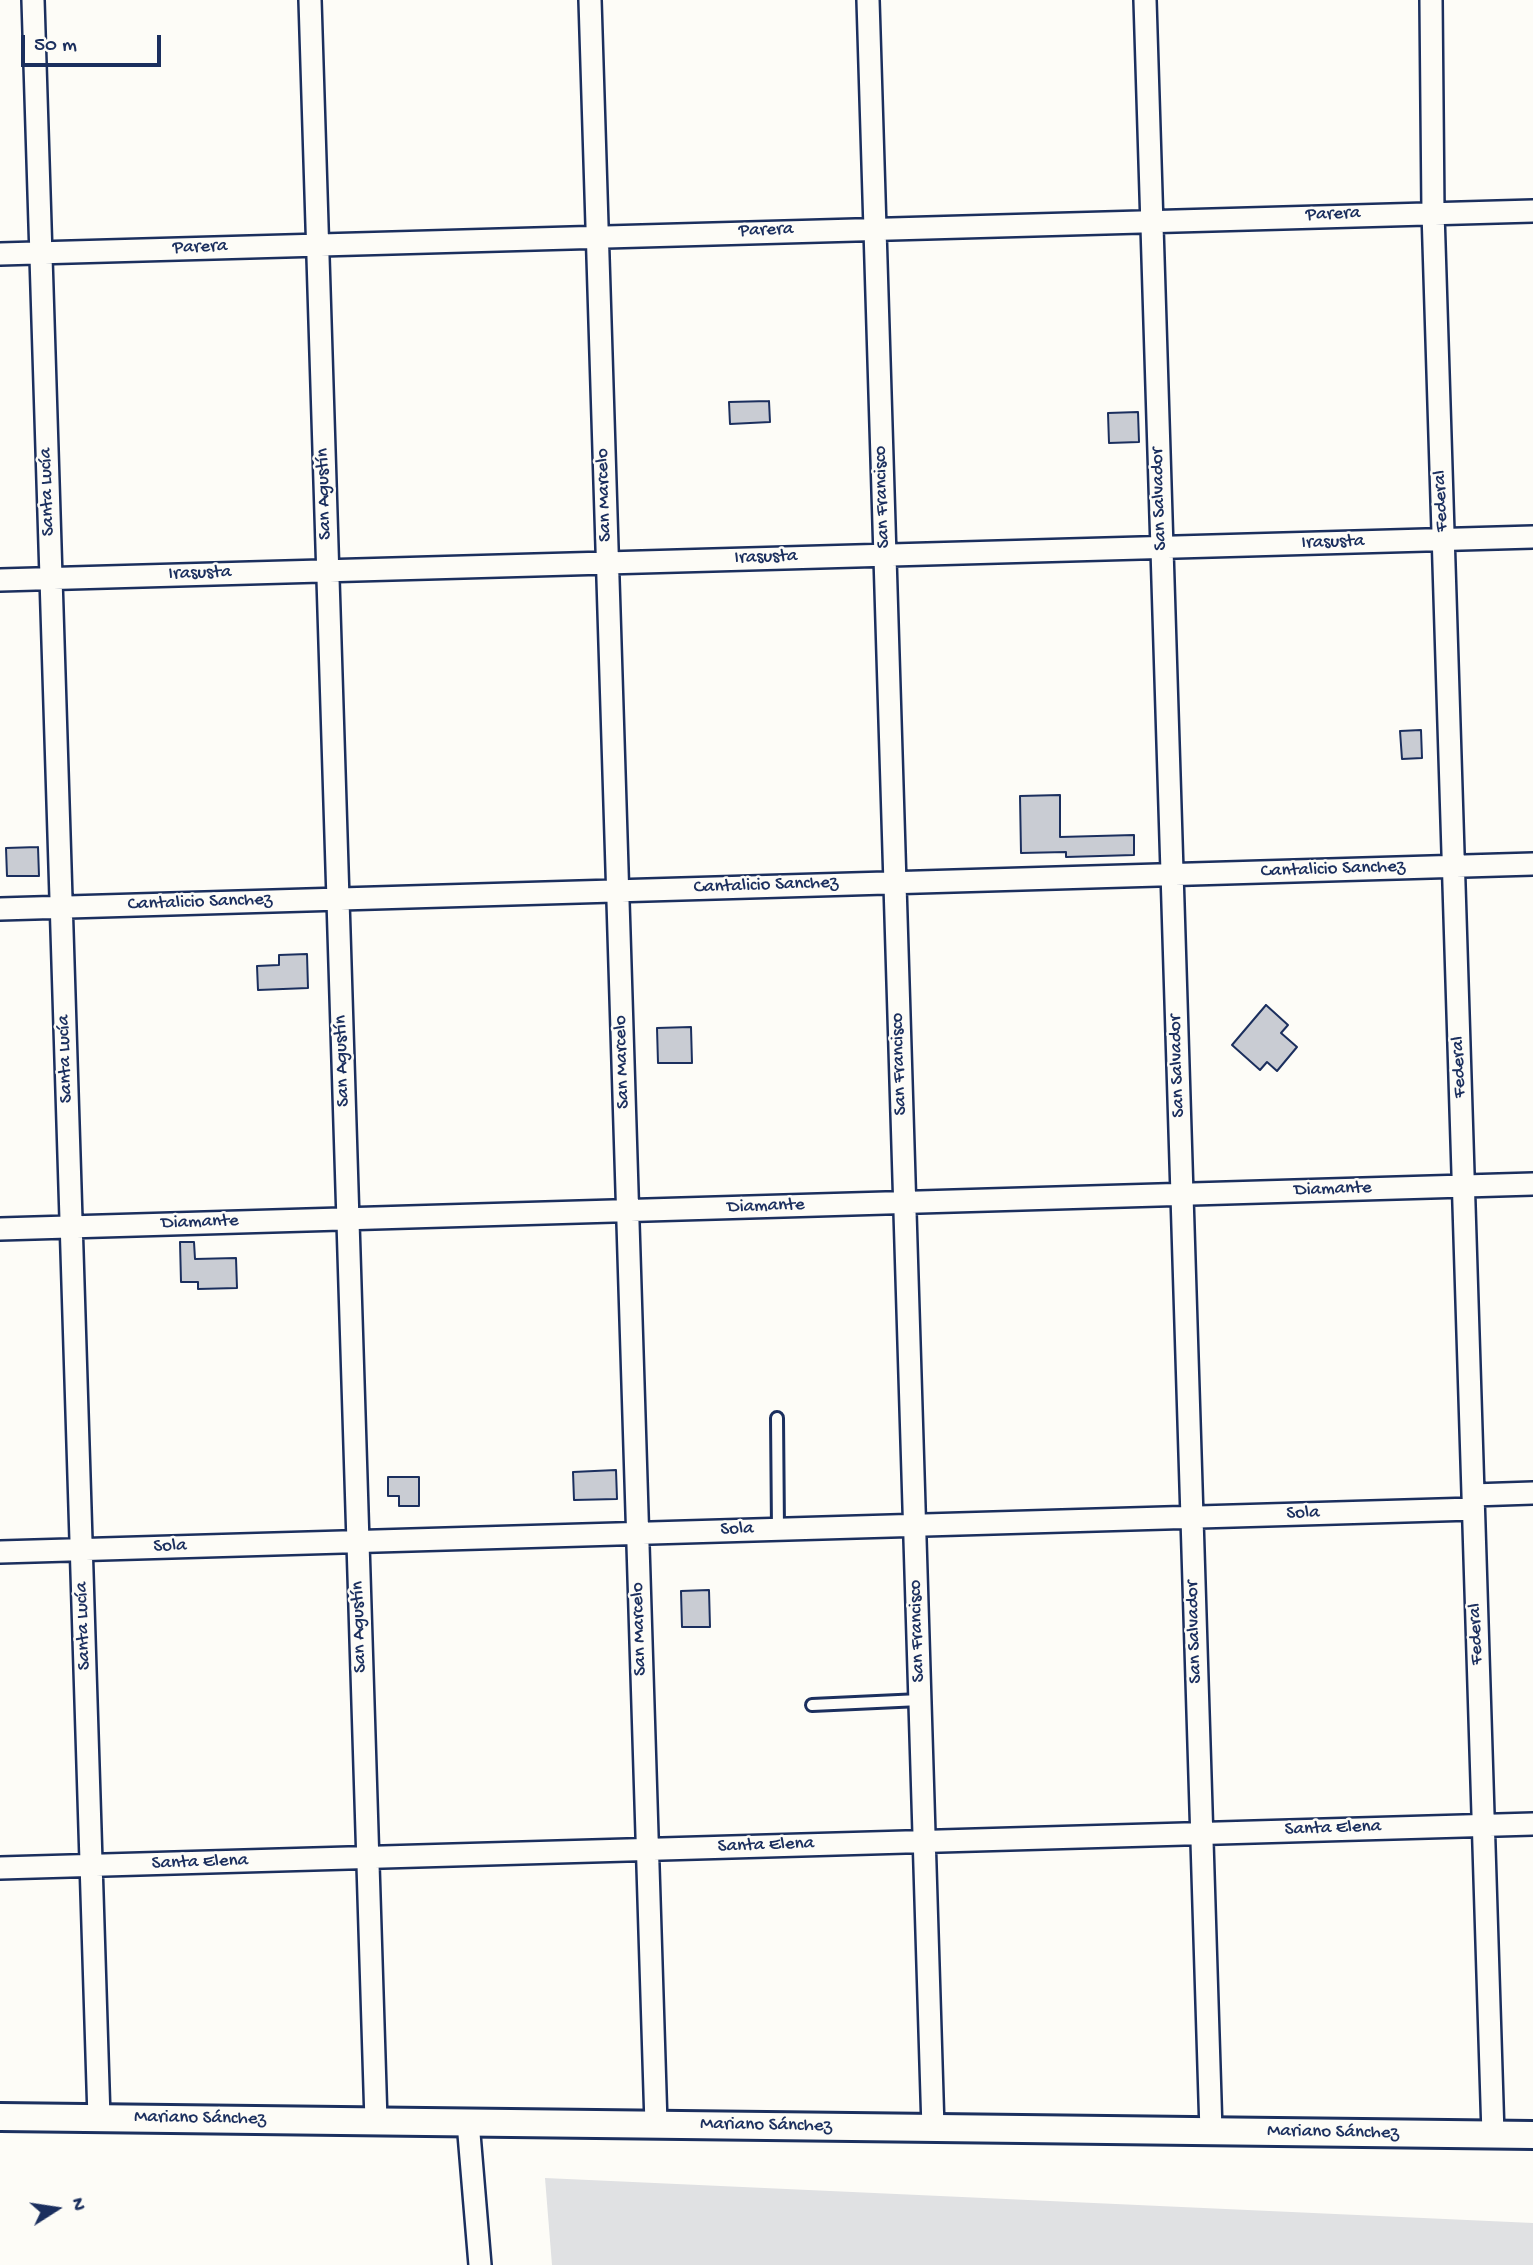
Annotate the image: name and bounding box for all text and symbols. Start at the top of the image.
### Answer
scale bar [24,21,164,65]
text: 50 m [34,34,77,59]
street label: Parera [1305,203,1361,227]
street label: Parera [738,219,794,243]
street label: Parera [172,236,228,260]
street label: San Francisco [870,445,896,549]
street label: San Salvador [1147,447,1173,551]
street label: Santa Lucía [35,448,61,536]
street label: San Agustín [312,448,338,540]
street label: San Marcelo [592,448,618,542]
street label: Federal [1430,470,1454,532]
street label: Irasusta [1301,531,1365,555]
street label: Irasusta [734,546,798,570]
street label: Irasusta [168,562,232,586]
street label: Cantalicio Sanchez [1260,856,1406,884]
street label: Cantalicio Sanchez [693,872,839,900]
street label: Cantalicio Sanchez [127,889,273,917]
street label: San Francisco [887,1012,913,1116]
street label: San Salvador [1165,1014,1191,1118]
street label: Santa Lucía [53,1015,79,1103]
street label: San Agustín [330,1015,356,1107]
street label: San Marcelo [610,1015,636,1109]
street label: Federal [1448,1036,1472,1098]
street label: Diamante [1294,1177,1372,1203]
street label: Diamante [727,1194,805,1220]
street label: Diamante [161,1210,239,1236]
street label: Sola [1286,1502,1320,1526]
street label: Sola [720,1518,754,1542]
street label: Sola [153,1535,187,1559]
street label: San Francisco [905,1579,931,1683]
street label: San Salvador [1182,1580,1208,1684]
street label: San Agustín [347,1581,373,1673]
street label: Santa Lucía [71,1582,97,1670]
street label: San Marcelo [627,1582,653,1676]
street label: Federal [1465,1603,1489,1665]
street label: Santa Elena [1284,1816,1382,1842]
street label: Santa Elena [717,1833,815,1859]
street label: Santa Elena [151,1850,249,1876]
street label: Mariano Sánchez [134,2106,266,2132]
street label: Mariano Sánchez [700,2113,832,2139]
street label: Mariano Sánchez [1267,2120,1399,2146]
north arrow [21,2174,91,2244]
text: N [64,2196,90,2213]

